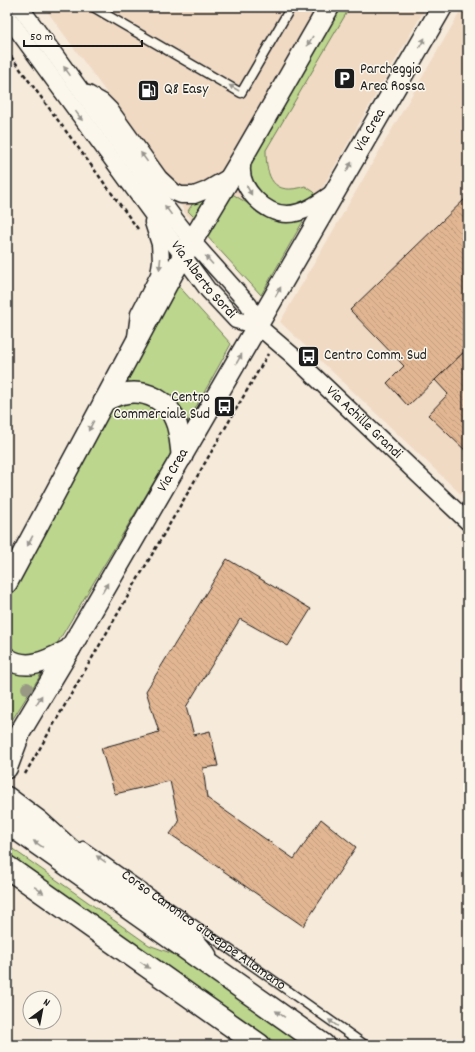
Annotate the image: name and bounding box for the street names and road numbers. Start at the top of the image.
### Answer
street label: Via Crea [349,104,392,156]
street label: Via Alberto Sordi [165,236,241,325]
street label: Via Achille Grandi [320,381,407,465]
street label: Via Crea [152,444,195,496]
street label: Corso Canonico Giuseppe Allamano [116,865,290,997]

